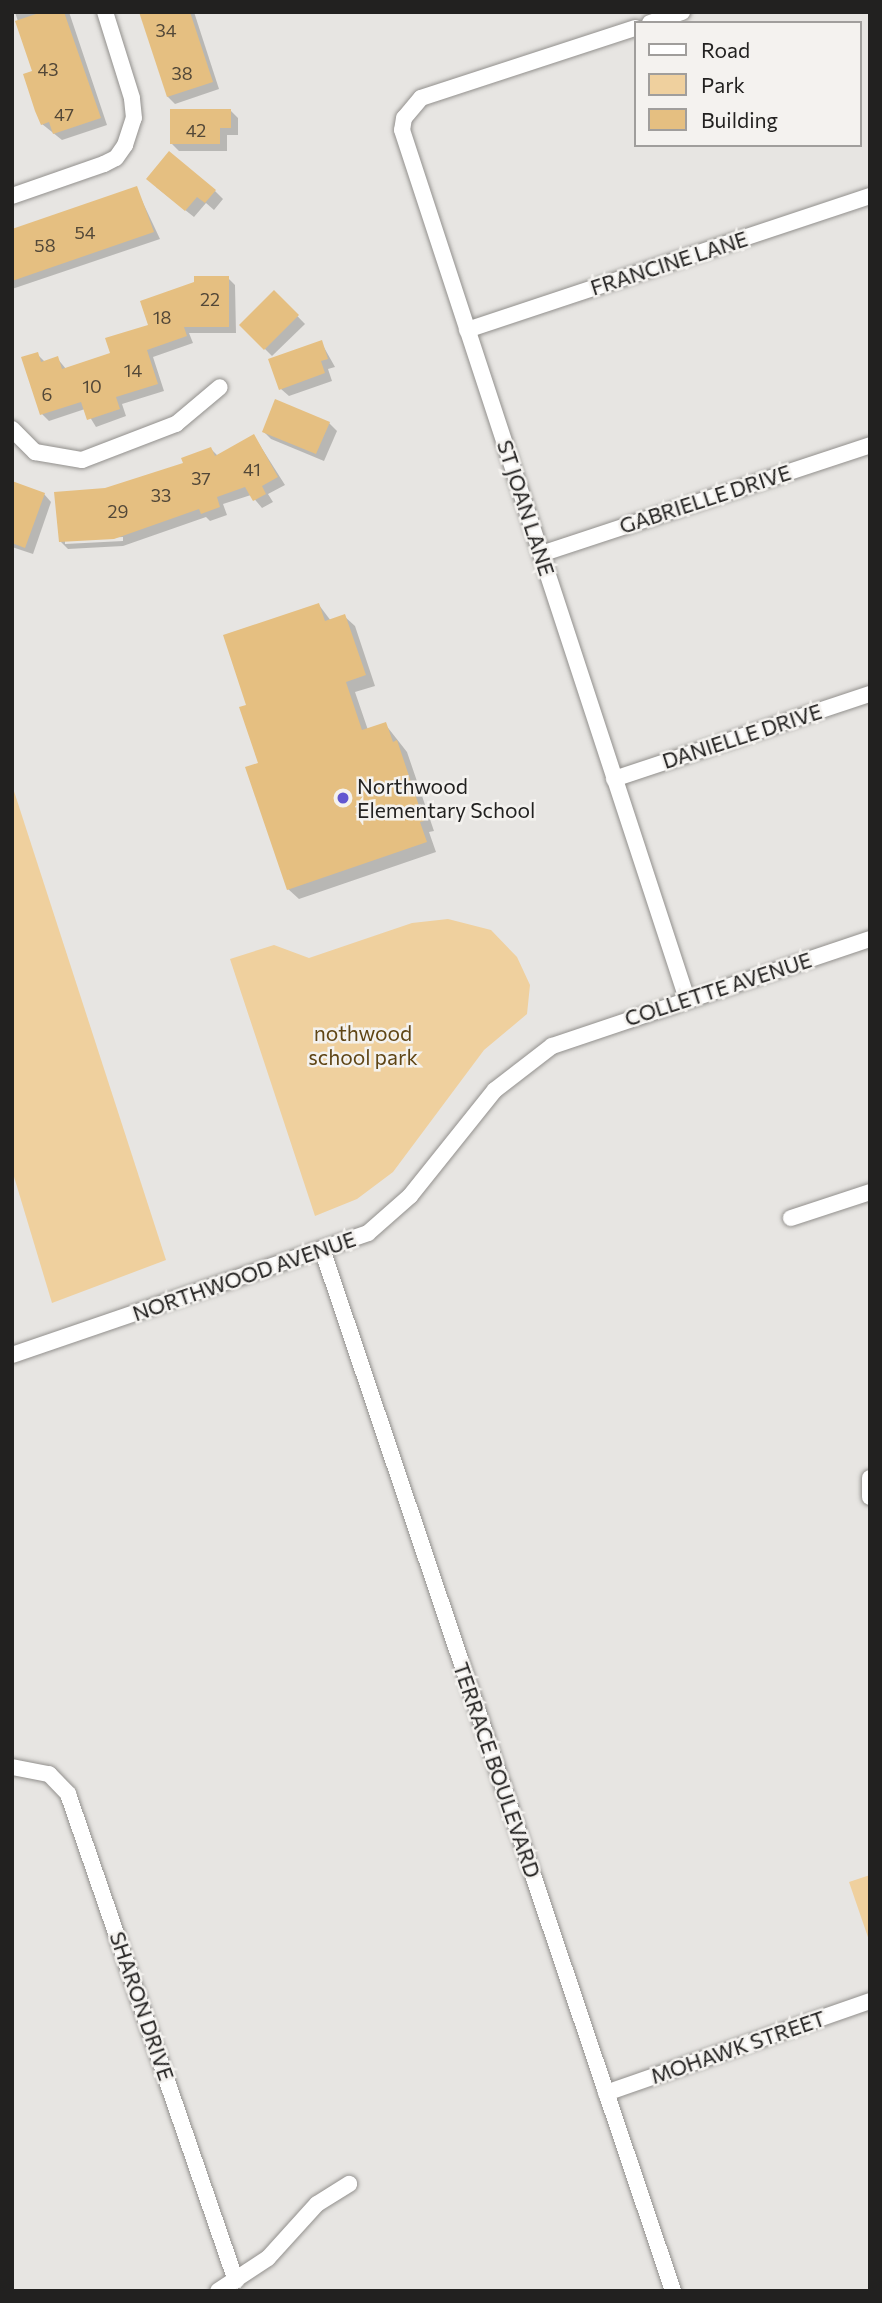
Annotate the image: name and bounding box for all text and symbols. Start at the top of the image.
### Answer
house number: 34 [155,19,177,41]
legend [634,21,861,147]
text: Road [701,37,750,62]
house number: 43 [37,58,59,80]
house number: 38 [171,62,193,84]
text: Park [701,72,745,97]
house number: 47 [54,103,74,125]
text: Building [701,107,778,132]
house number: 42 [186,119,206,141]
house number: 54 [74,221,96,243]
street label: FRANCINE LANE [587,226,751,300]
house number: 58 [34,234,56,256]
house number: 22 [200,288,220,310]
house number: 18 [153,306,171,328]
house number: 14 [124,359,142,381]
house number: 10 [82,375,102,397]
house number: 6 [42,383,52,405]
street label: ST JOAN LANE [492,437,560,579]
house number: 41 [243,458,261,480]
street label: GABRIELLE DRIVE [616,459,794,539]
house number: 37 [191,467,211,489]
house number: 33 [151,484,171,506]
house number: 29 [108,500,128,522]
street label: DANIELLE DRIVE [659,698,825,774]
place label: Northwood Elementary School [357,773,535,823]
marker: Northwood Elementary School [335,790,351,806]
street label: COLLETTE AVENUE [621,947,815,1031]
park label: nothwood school park [308,1020,418,1070]
street label: NORTHWOOD AVENUE [129,1226,359,1326]
street label: TERRACE BOULEVARD [448,1659,546,1881]
street label: SHARON DRIVE [105,1928,179,2084]
street label: MOHAWK STREET [647,2005,829,2089]

